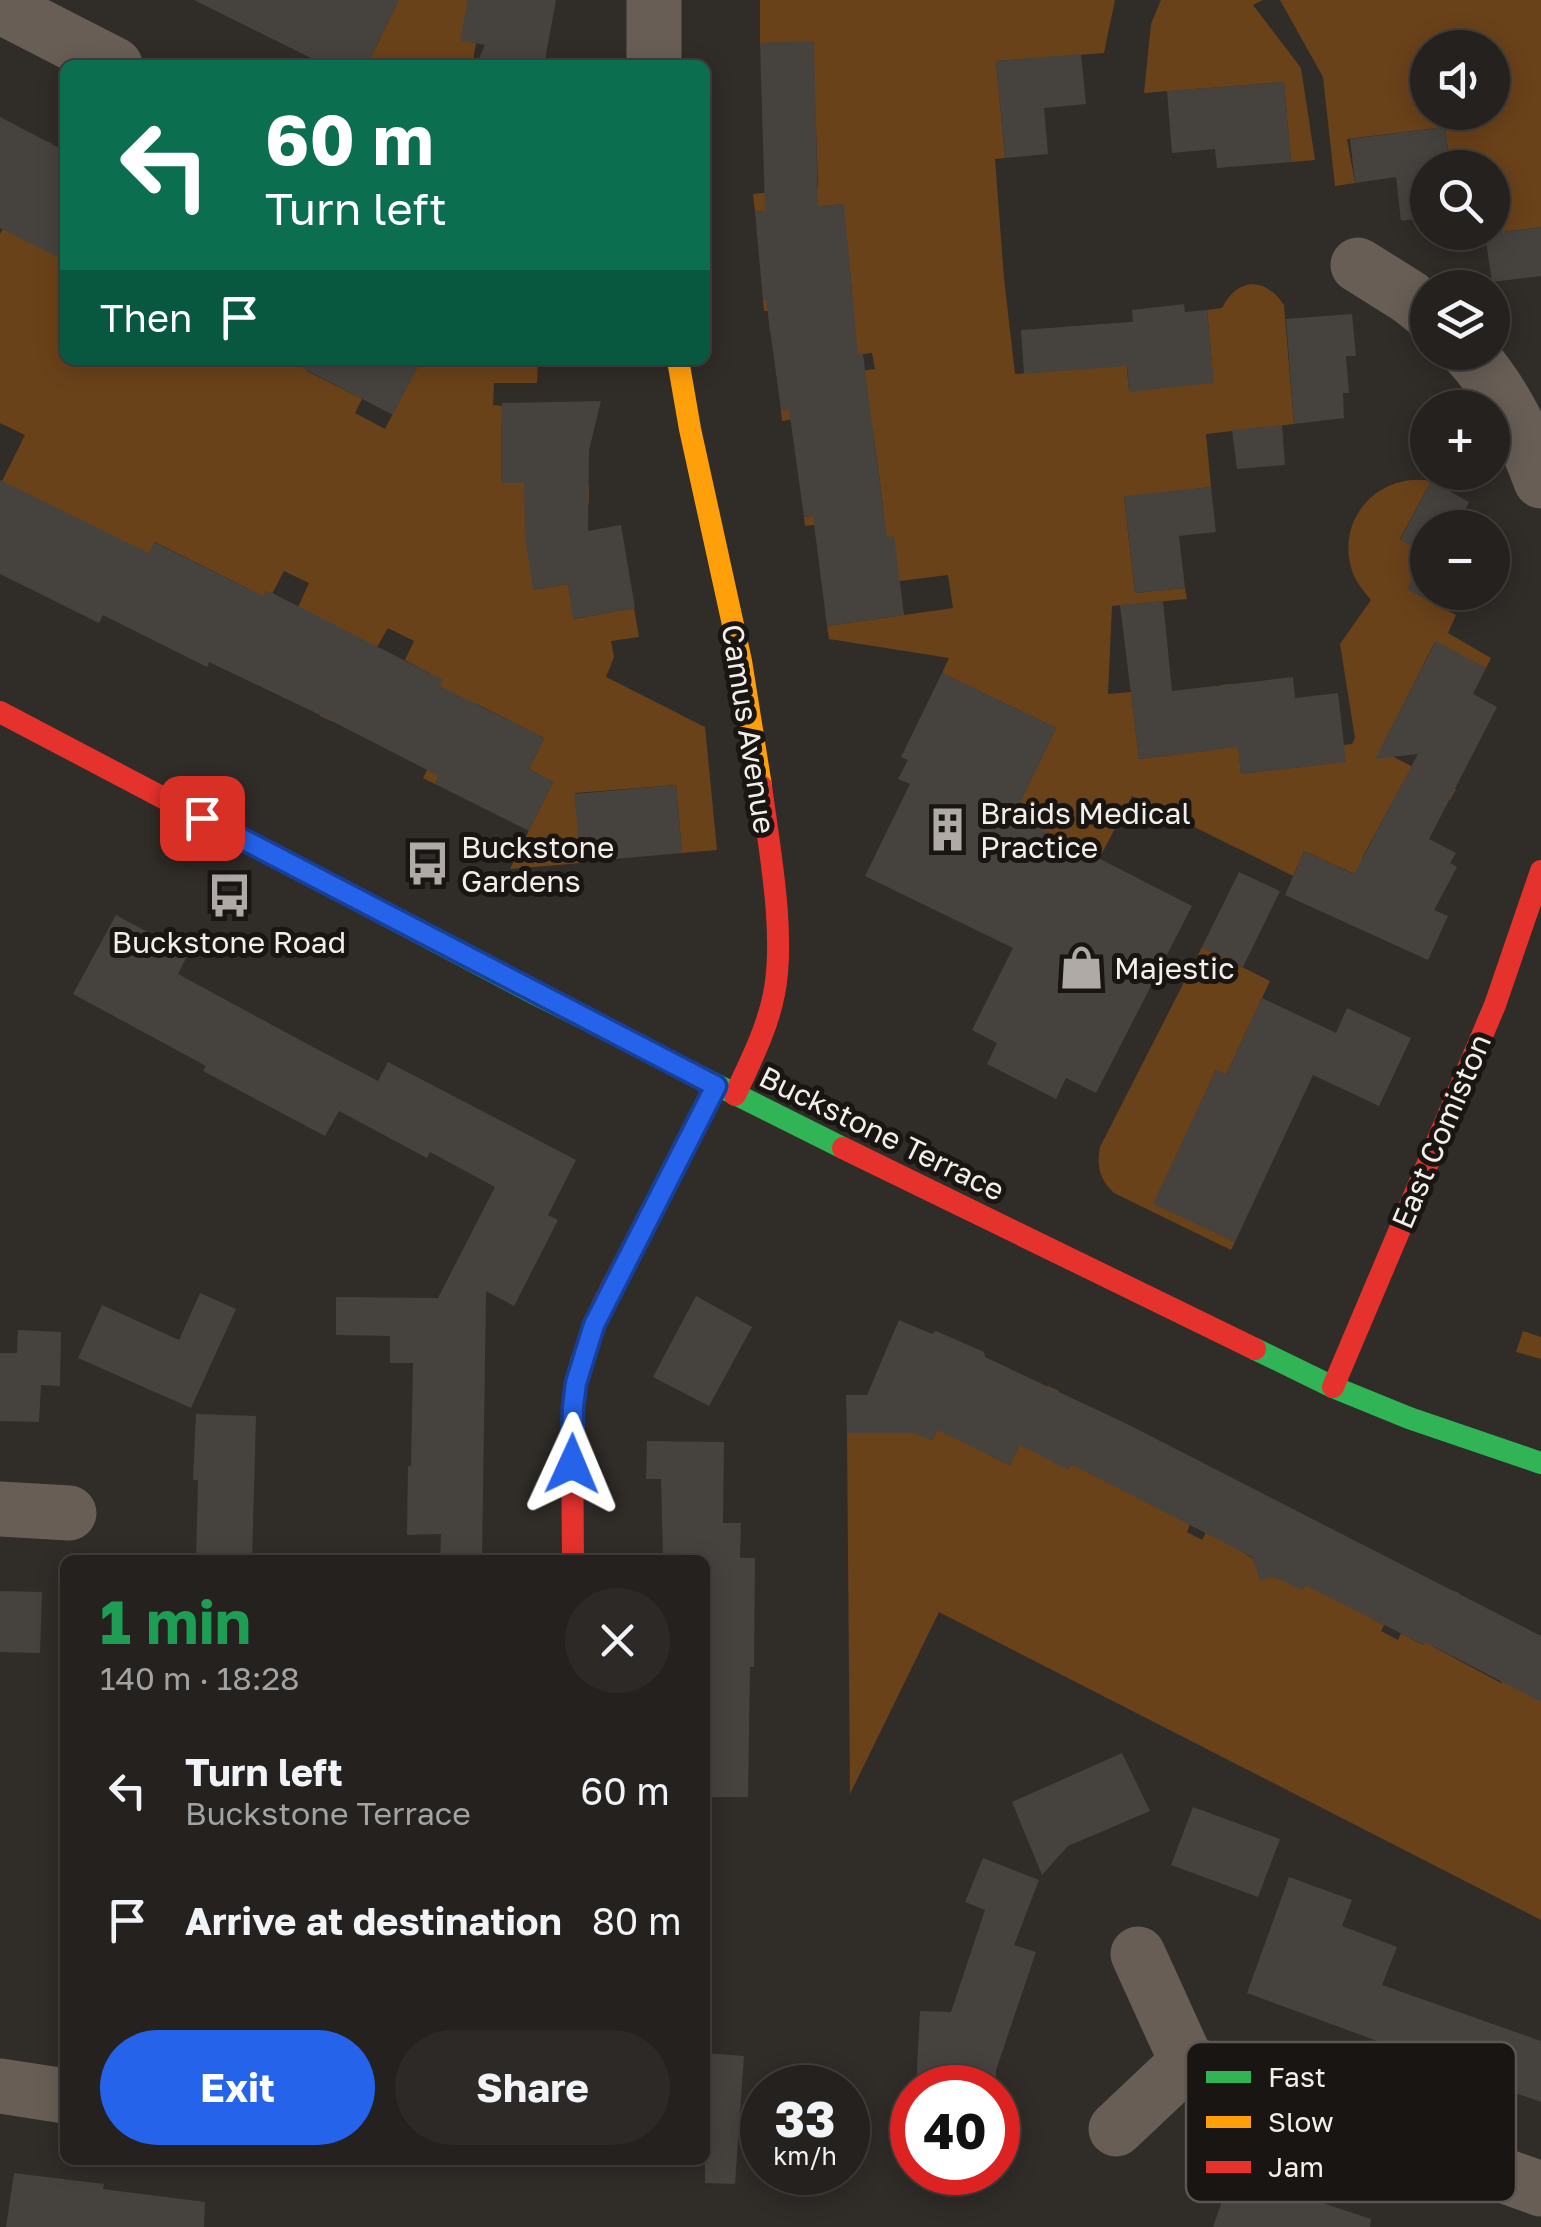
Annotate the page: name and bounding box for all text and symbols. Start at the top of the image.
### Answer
map controls [1410,30,1510,610]
button: sound [1410,30,1510,130]
text: 60 m [265,96,434,180]
icon: left [100,100,230,230]
button: search [1410,150,1510,250]
text: Turn left [265,181,447,235]
button: layers [1410,270,1510,370]
icon: arrive [212,290,267,345]
text: Then [100,295,192,340]
button: + [1410,390,1510,490]
button: − [1410,510,1510,610]
street label: Camus Avenue [715,622,783,836]
pin [160,776,245,861]
icon: arrive [175,791,230,846]
place label: Braids Medical Practice [980,795,1191,865]
building icon: Braids Medical Practice [923,806,971,854]
place label: Buckstone Gardens [461,829,614,899]
bus stop icon: Buckstone Gardens [404,840,452,888]
bus stop icon: Buckstone Road [205,871,253,919]
place label: Buckstone Road [112,924,346,960]
shop icon: Majestic [1057,944,1105,992]
place label: Majestic [1114,950,1234,986]
street label: East Comiston [1384,1028,1498,1234]
street label: Buckstone Terrace [754,1058,1010,1208]
position arrow [520,1412,624,1516]
text: 1 min [100,1585,251,1657]
button: close [565,1588,670,1693]
text: 140 m · 18:28 [100,1659,300,1697]
text: Turn left [185,1749,343,1794]
icon: left [100,1763,155,1818]
text: 60 m [580,1768,670,1813]
text: Buckstone Terrace [185,1794,471,1832]
icon: arrive [100,1893,155,1948]
text: Arrive at destination [185,1898,562,1943]
text: 80 m [592,1898,682,1943]
button: Exit [100,2030,375,2145]
button: Share [395,2030,670,2145]
legend [1186,2042,1516,2202]
text: Fast [1268,2060,1326,2093]
speed limit sign: 40 [890,2065,1020,2195]
text: 33 [774,2088,835,2148]
text: Slow [1268,2105,1334,2138]
text: km/h [773,2140,837,2171]
text: Jam [1268,2150,1324,2183]

